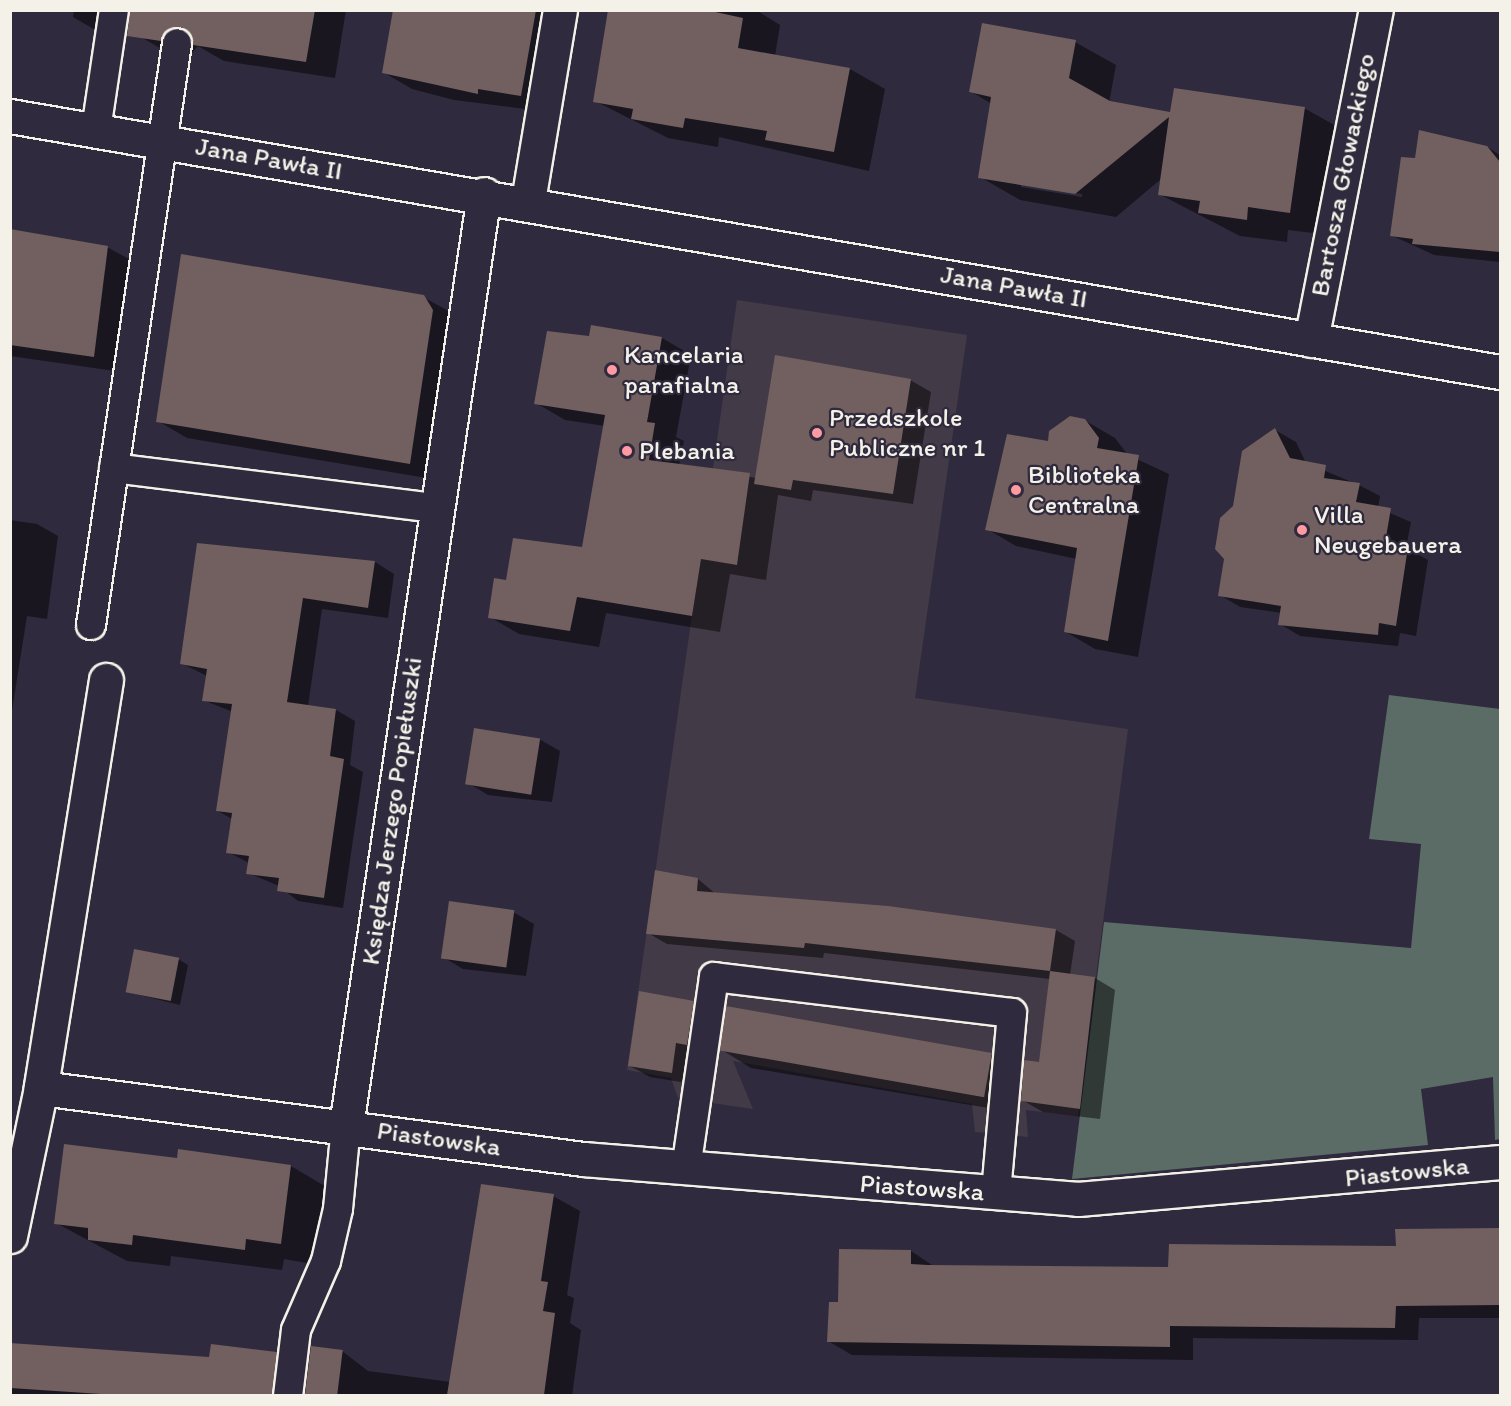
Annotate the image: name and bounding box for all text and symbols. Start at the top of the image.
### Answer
street label: Bartosza Głowackiego [1304,51,1382,299]
street label: Jana Pawła II [194,131,344,187]
street label: Jana Pawła II [939,259,1089,315]
place label: Kancelaria parafialna [624,339,744,400]
marker: Kancelaria parafialna [605,363,619,377]
place label: Przedszkole Publiczne nr 1 [829,402,985,464]
marker: Przedszkole Publiczne nr 1 [810,426,824,440]
place label: Plebania [639,435,735,467]
marker: Plebania [620,444,634,458]
place label: Biblioteka Centralna [1028,459,1141,520]
marker: Biblioteka Centralna [1009,483,1023,497]
place label: Villa Neugebauera [1314,499,1462,560]
marker: Villa Neugebauera [1295,523,1309,537]
street label: Księdza Jerzego Popiełuszki [355,655,429,967]
street label: Piastowska [375,1115,503,1163]
street label: Piastowska [1343,1150,1471,1194]
street label: Piastowska [859,1168,985,1208]

